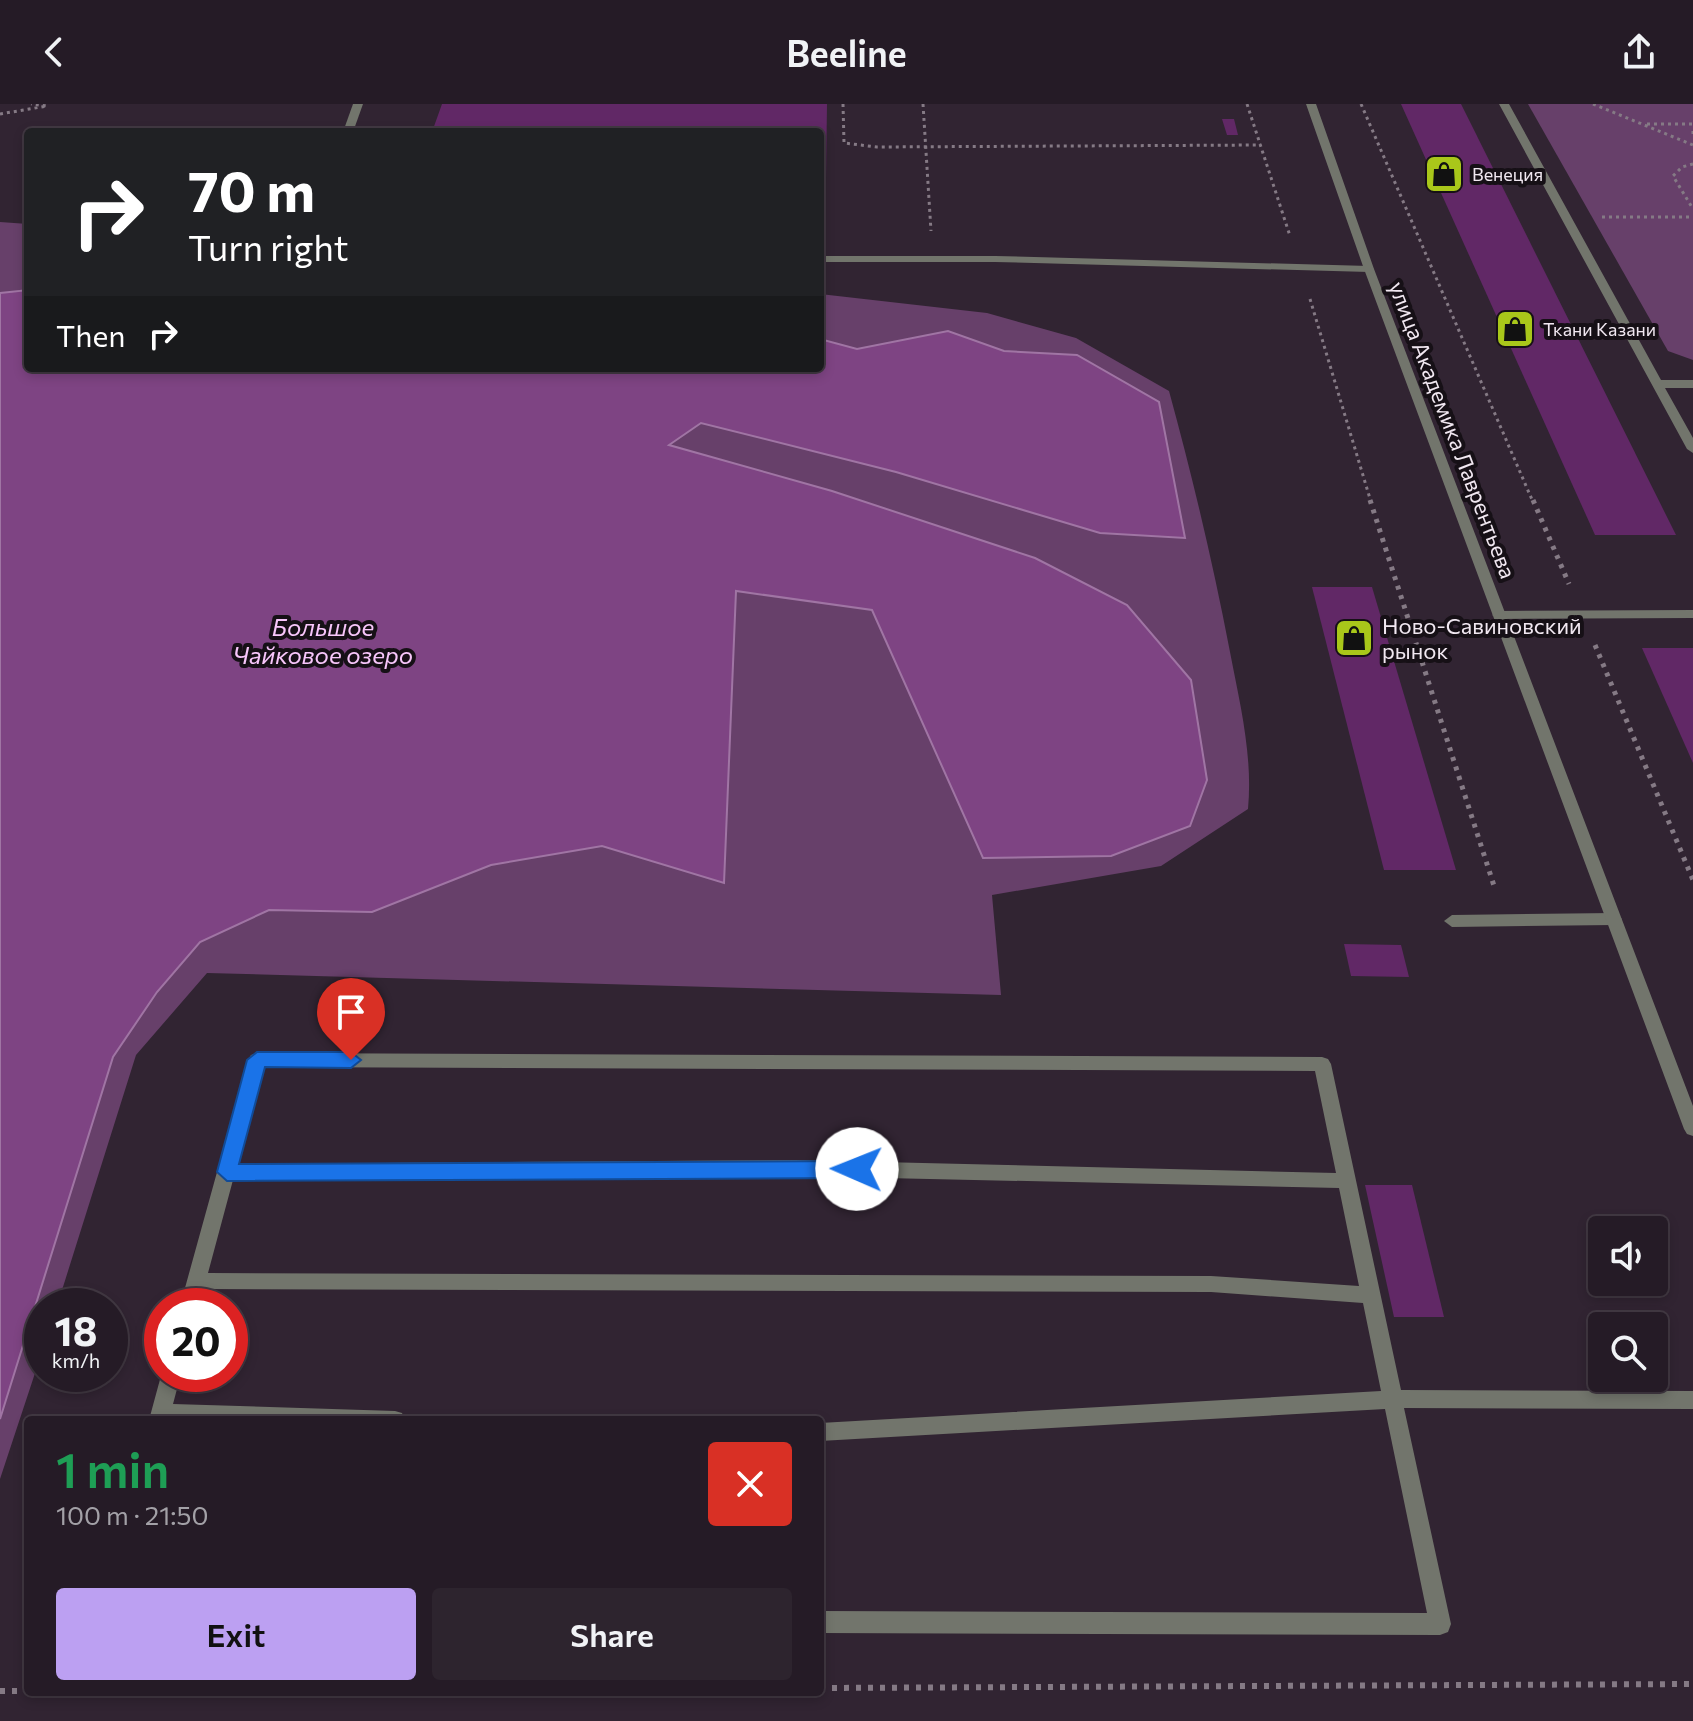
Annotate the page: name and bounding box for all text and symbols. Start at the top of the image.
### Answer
icon: back [32,30,76,74]
text: Beeline [786,30,907,74]
icon: share [1617,30,1661,74]
shop icon: Венеция [1423,153,1465,195]
text: 70 m [188,155,315,224]
icon: right [56,160,160,264]
place label: Венеция [1472,163,1543,185]
text: Turn right [188,224,349,268]
street label: улица Академика Лаврентьева [1384,278,1522,582]
shop icon: Ткани Казани [1494,308,1536,350]
icon: right [141,312,185,356]
text: Then [56,316,125,353]
place label: Ткани Казани [1543,318,1656,340]
water label: Большое Чайковое озеро [233,612,413,669]
place label: Ново-Савиновский рынок [1382,612,1582,664]
shop icon: Ново-Савиновский рынок [1333,617,1375,659]
pin [317,978,385,1060]
icon: arrive [329,990,373,1034]
position arrow [815,1127,899,1211]
map controls [1588,1216,1668,1392]
button: sound [1588,1216,1668,1296]
speed limit sign: 20 [144,1288,248,1392]
text: 18 [55,1305,97,1354]
button: search [1588,1312,1668,1392]
text: km/h [52,1348,100,1372]
text: 1 min [56,1439,169,1498]
button: close [708,1442,792,1526]
text: 100 m · 21:50 [56,1499,208,1530]
button: Exit [56,1588,416,1680]
button: Share [432,1588,792,1680]

